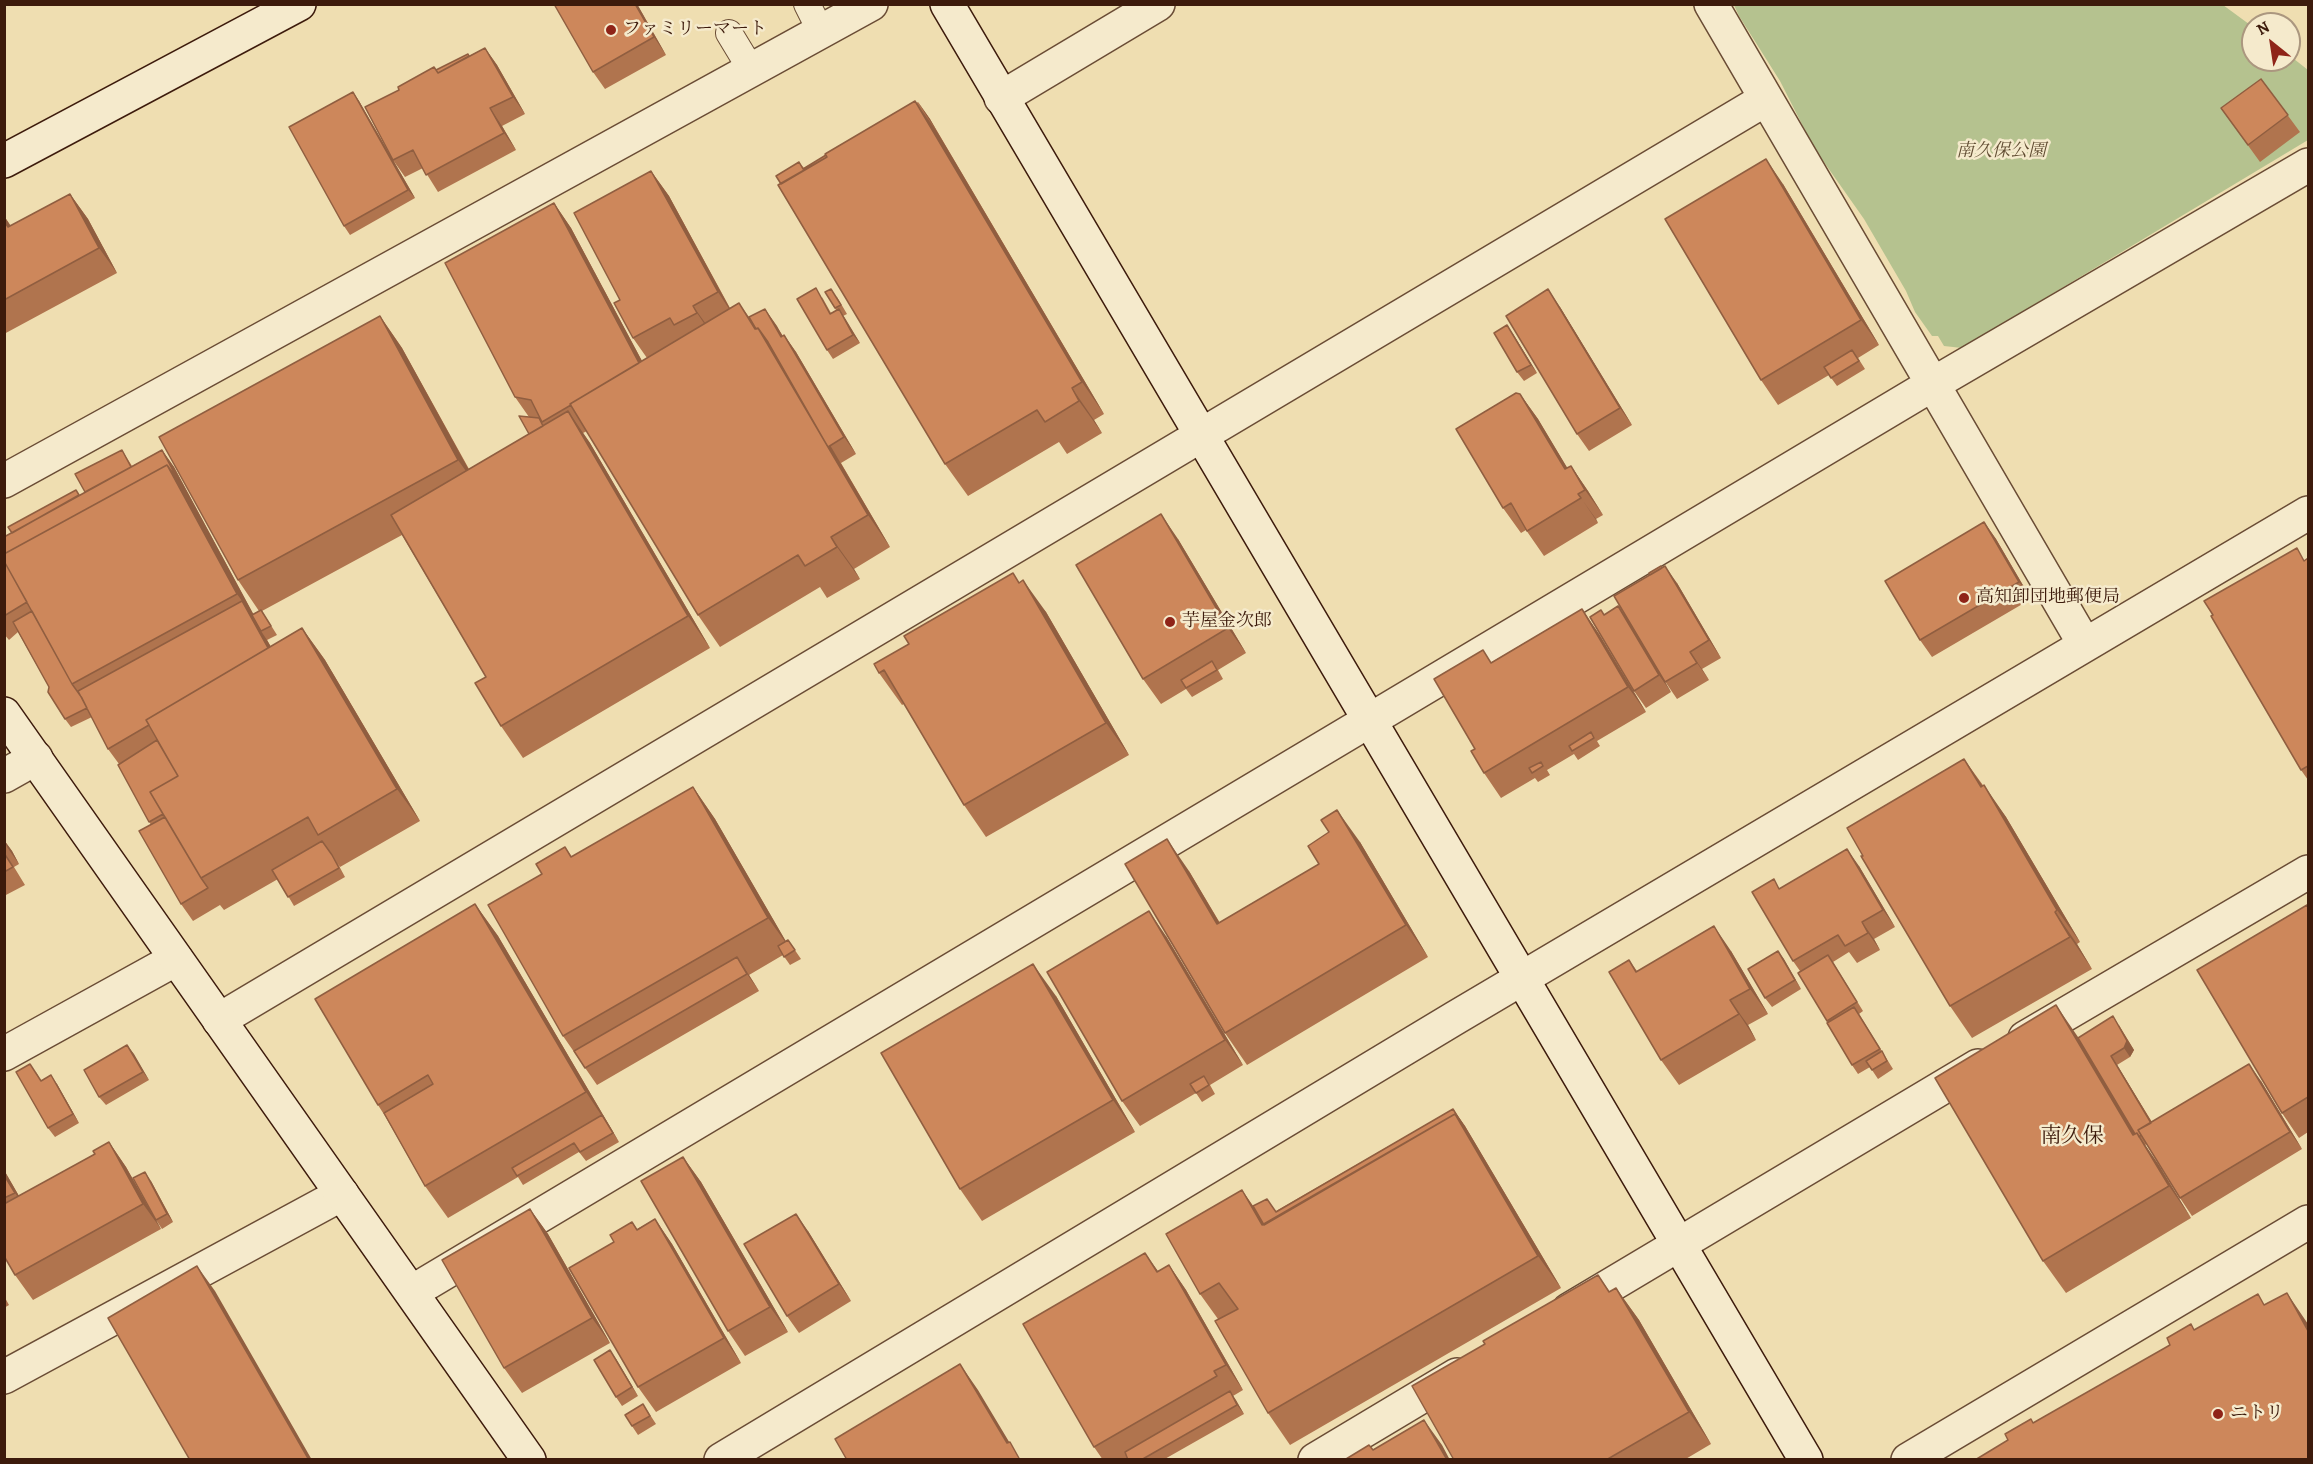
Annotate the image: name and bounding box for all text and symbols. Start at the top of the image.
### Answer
north arrow [2241,12,2301,72]
text: N [2252,16,2274,41]
place label: ファミリーマート [623,19,767,41]
marker: ファミリーマート [604,23,618,37]
park label: 南久保公園 [1956,141,2046,163]
place label: 高知卸団地郵便局 [1976,587,2120,609]
marker: 高知卸団地郵便局 [1957,591,1971,605]
place label: 芋屋金次郎 [1182,611,1272,633]
marker: 芋屋金次郎 [1163,615,1177,629]
district label: 南久保 [2041,1124,2103,1150]
place label: ニトリ [2230,1403,2284,1425]
marker: ニトリ [2211,1407,2225,1421]

